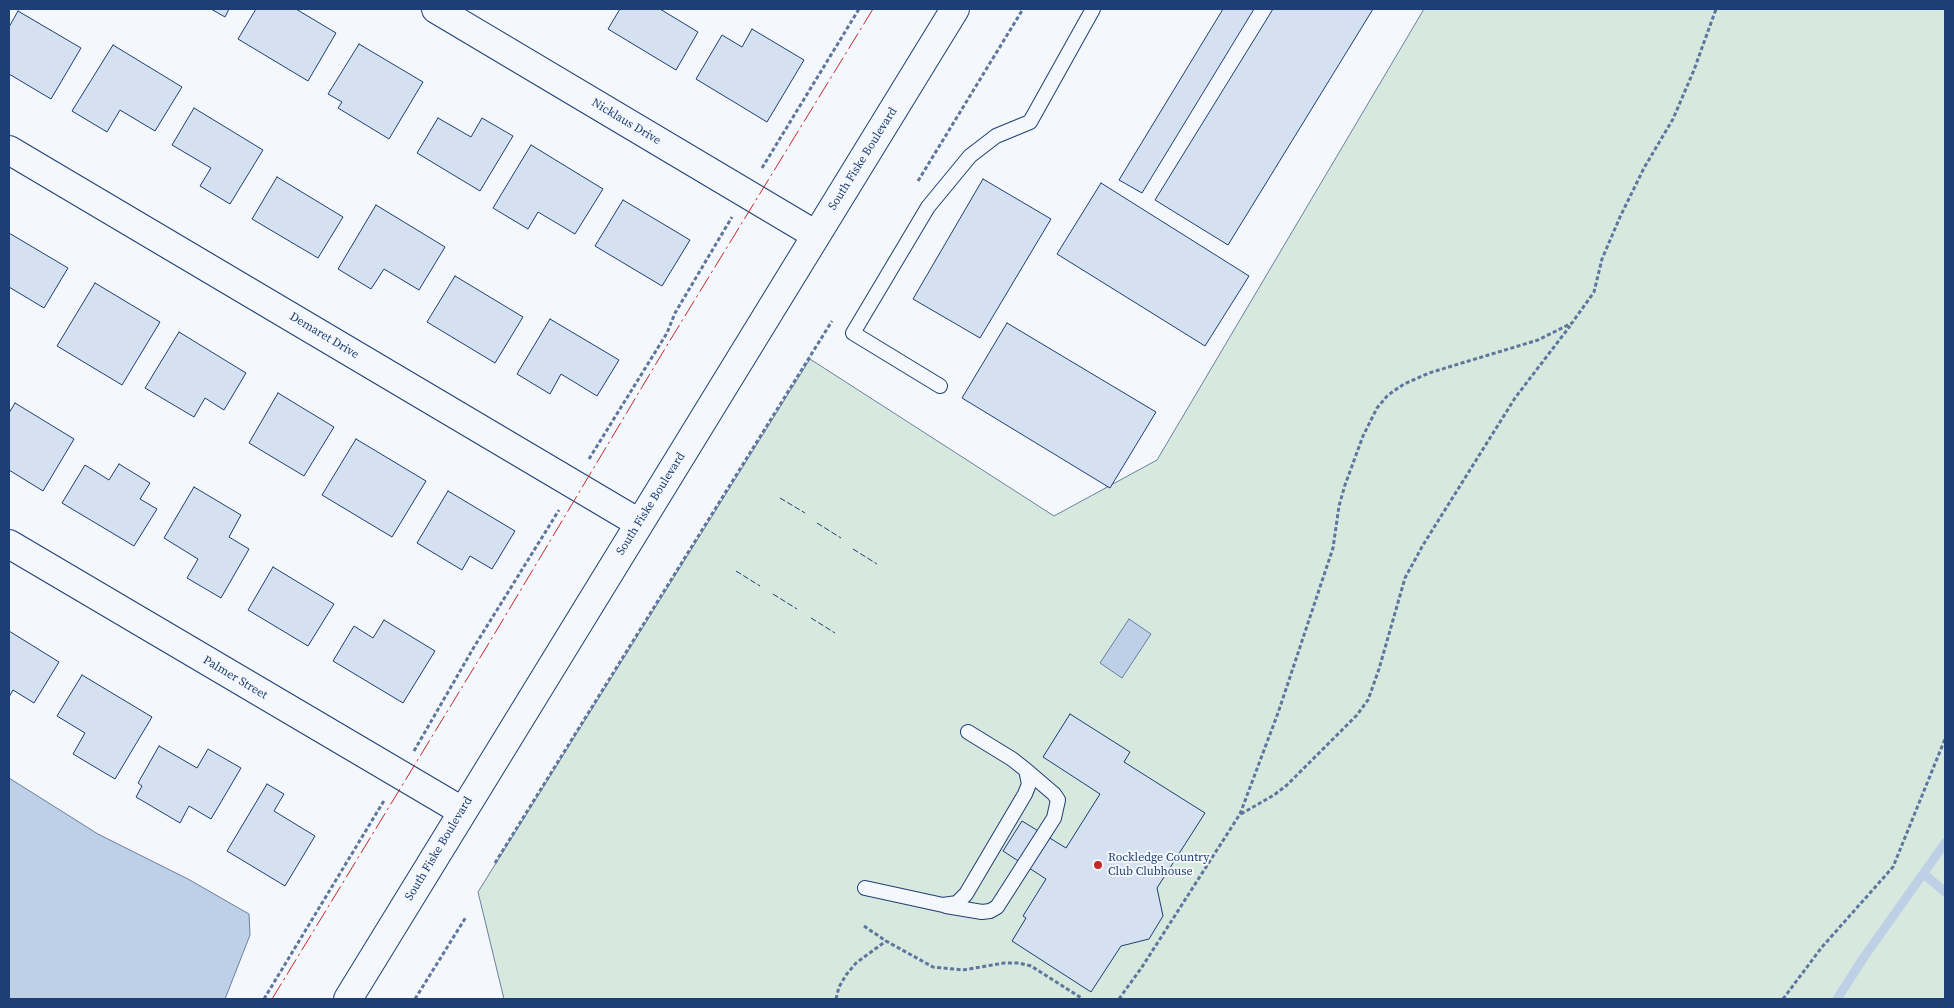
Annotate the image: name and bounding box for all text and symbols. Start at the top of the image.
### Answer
street label: Nicklaus Drive [589,96,663,148]
street label: South Fiske Boulevard [825,105,901,213]
street label: Demaret Drive [287,310,361,362]
street label: South Fiske Boulevard [613,450,689,558]
street label: Palmer Street [200,653,270,703]
street label: South Fiske Boulevard [402,795,476,903]
place label: Rockledge Country Club Clubhouse [1108,851,1209,879]
marker: Rockledge Country Club Clubhouse [1092,859,1104,871]

